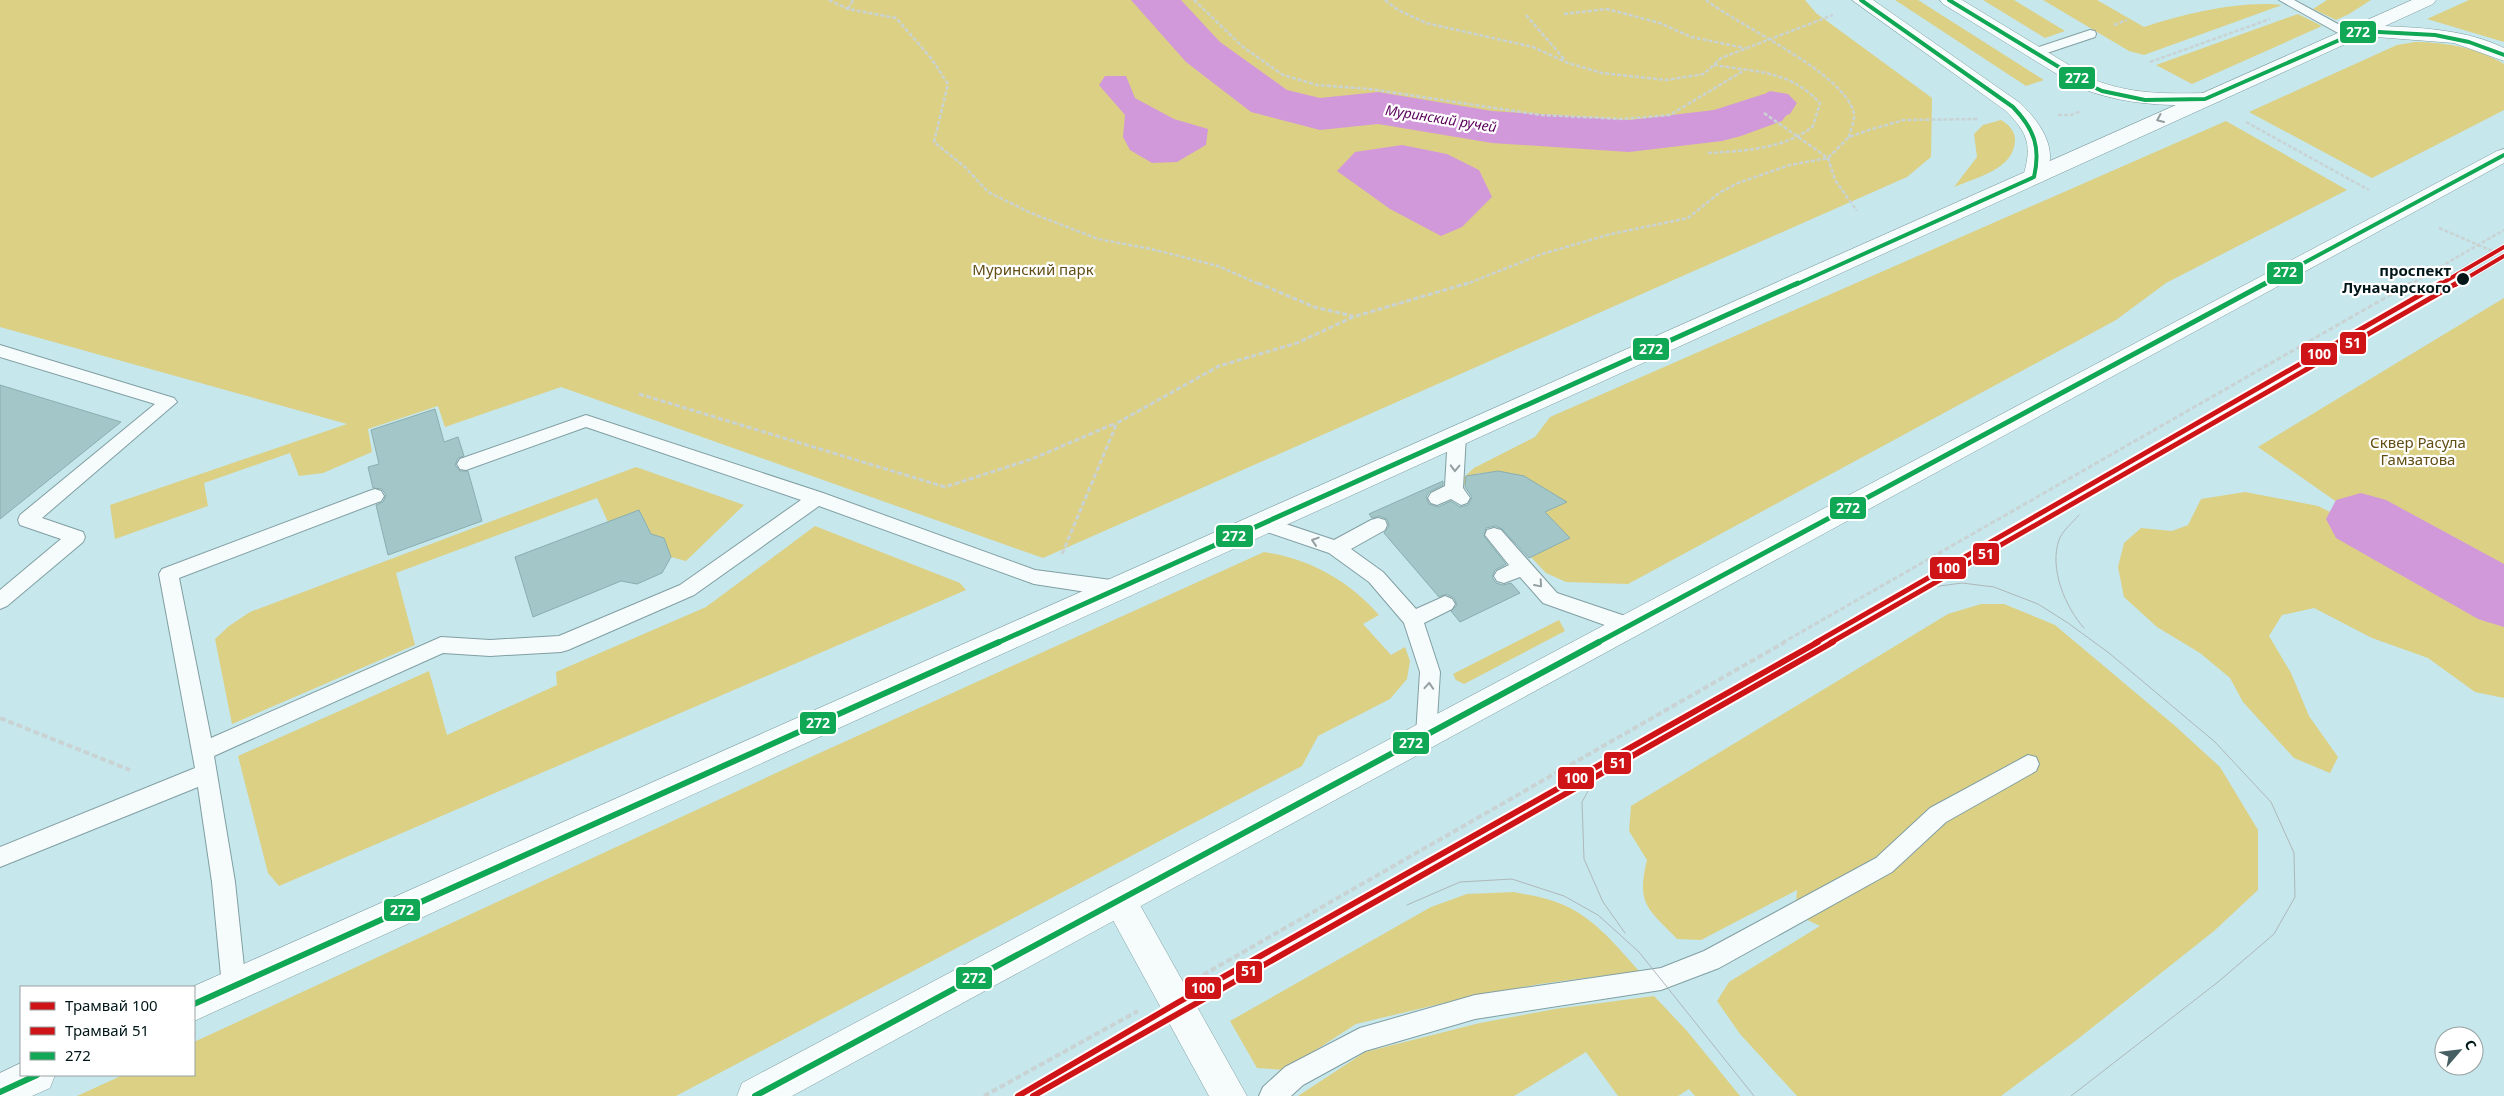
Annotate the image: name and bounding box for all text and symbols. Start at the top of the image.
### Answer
line badge: 272 [2339,20,2377,44]
text: 272 [2346,22,2370,41]
line badge: 272 [2058,66,2096,90]
text: 272 [2065,68,2089,87]
water label: Муринский ручей [1384,100,1498,136]
one-way arrow [2156,113,2165,124]
park label: Муринский парк [972,259,1094,279]
place label: проспект Луначарского [2342,260,2451,297]
line badge: 272 [2266,261,2304,285]
text: 272 [2273,262,2297,281]
marker: проспект Луначарского [2455,271,2471,287]
line badge: 51 [2339,331,2367,355]
text: 51 [2345,333,2361,352]
line badge: 272 [1632,337,1670,361]
text: 272 [1639,339,1663,358]
line badge: 100 [2300,342,2338,366]
text: 100 [2307,344,2331,363]
park label: Сквер Расула Гамзатова [2370,432,2466,469]
one-way arrow [1450,464,1461,472]
line badge: 272 [1829,496,1867,520]
text: 272 [1836,498,1860,517]
line badge: 272 [1215,524,1254,548]
text: 272 [1222,526,1246,545]
one-way arrow [1311,537,1319,547]
line badge: 51 [1972,542,2000,566]
text: 51 [1978,544,1994,563]
line badge: 100 [1929,556,1967,580]
text: 100 [1936,558,1960,577]
one-way arrow [1533,578,1542,587]
one-way arrow [1424,682,1435,690]
line badge: 272 [799,711,837,735]
text: 272 [806,713,830,732]
line badge: 272 [1392,731,1430,755]
text: 272 [1399,733,1423,752]
line badge: 51 [1603,751,1632,775]
text: 51 [1610,753,1626,772]
line badge: 100 [1557,766,1595,790]
text: 100 [1564,768,1588,787]
line badge: 272 [383,898,421,922]
text: 272 [390,900,414,919]
line badge: 51 [1235,960,1263,984]
text: 51 [1241,961,1257,980]
line badge: 272 [955,966,993,990]
text: 272 [962,968,986,987]
line badge: 100 [1184,976,1222,1000]
text: 100 [1191,978,1215,997]
legend [20,986,195,1076]
text: Трамвай 100 [65,995,158,1015]
text: Трамвай 51 [65,1020,149,1040]
north arrow [2434,1026,2484,1076]
text: С [2460,1036,2481,1053]
text: 272 [65,1045,91,1065]

